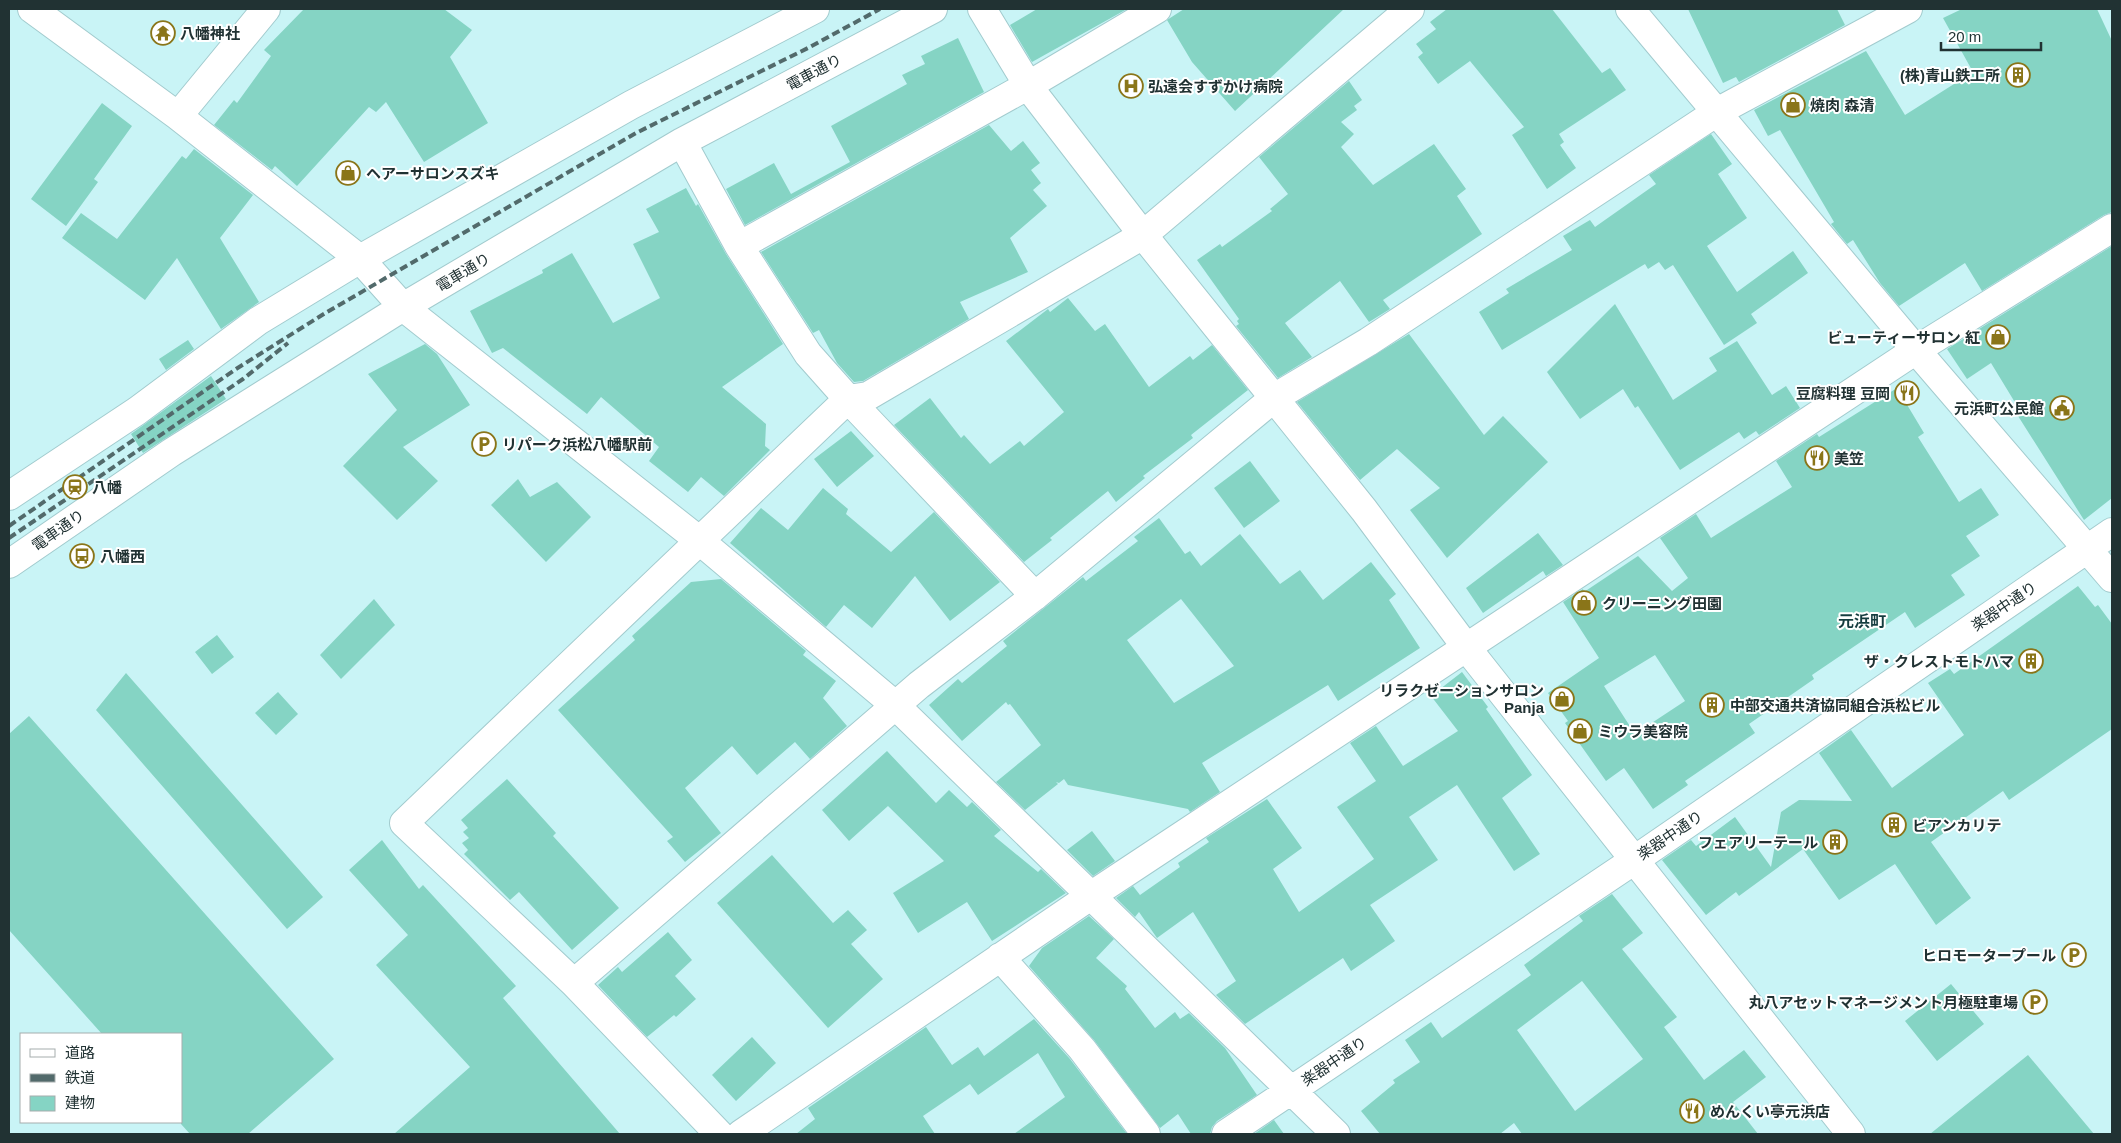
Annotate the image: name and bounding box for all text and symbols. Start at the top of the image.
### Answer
temple icon: 八幡神社 [150,20,176,46]
scale bar [1941,20,2041,52]
place label: 八幡神社 [180,25,240,42]
text: 20 m [1948,28,1981,45]
street label: 電車通り [784,50,844,94]
building icon: (株)青山鉄工所 [2005,62,2031,88]
place label: (株)青山鉄工所 [1900,67,2000,84]
hospital icon: 弘遠会すずかけ病院 [1118,73,1144,99]
place label: 弘遠会すずかけ病院 [1148,78,1283,95]
shop icon: 焼肉 森清 [1780,92,1806,118]
place label: 焼肉 森清 [1810,97,1874,114]
shop icon: ヘアーサロンスズキ [335,160,361,186]
place label: ヘアーサロンスズキ [366,165,500,182]
street label: 電車通り [433,249,493,295]
shop icon: ビューティーサロン 紅 [1985,324,2011,350]
place label: ビューティーサロン 紅 [1827,329,1980,346]
restaurant icon: 豆腐料理 豆岡 [1894,380,1920,406]
place label: 豆腐料理 豆岡 [1796,385,1890,402]
public building icon: 元浜町公民館 [2049,395,2075,421]
place label: 元浜町公民館 [1954,400,2044,417]
parking icon: リパーク浜松八幡駅前 [471,431,497,457]
place label: リパーク浜松八幡駅前 [502,436,652,453]
restaurant icon: 美笠 [1804,445,1830,471]
place label: 美笠 [1834,450,1864,467]
station icon: 八幡 [62,474,88,500]
place label: 八幡 [92,479,122,496]
street label: 電車通り [29,506,87,554]
bus stop icon: 八幡西 [69,543,95,569]
place label: 八幡西 [100,548,145,565]
street label: 楽器中通り [1968,578,2040,634]
shop icon: クリーニング田園 [1571,590,1597,616]
place label: クリーニング田園 [1602,595,1722,612]
district label: 元浜町 [1838,613,1886,630]
building icon: ザ・クレストモトハマ [2018,648,2044,674]
place label: ザ・クレストモトハマ [1864,653,2014,670]
place label: リラクゼーションサロン Panja [1379,682,1545,716]
shop icon: リラクゼーションサロン Panja [1549,686,1575,712]
building icon: 中部交通共済協同組合浜松ビル [1699,692,1725,718]
place label: 中部交通共済協同組合浜松ビル [1730,697,1940,714]
shop icon: ミウラ美容院 [1567,718,1593,744]
place label: ミウラ美容院 [1598,723,1688,740]
street label: 楽器中通り [1634,807,1706,863]
building icon: ビアンカリテ [1881,812,1907,838]
place label: ビアンカリテ [1912,817,2001,834]
building icon: フェアリーテール [1822,829,1848,855]
place label: フェアリーテール [1698,834,1818,851]
parking icon: ヒロモータープール [2061,942,2087,968]
place label: ヒロモータープール [1922,947,2056,964]
parking icon: 丸八アセットマネージメント月極駐車場 [2022,989,2048,1015]
place label: 丸八アセットマネージメント月極駐車場 [1749,994,2018,1011]
legend [20,1033,182,1123]
street label: 楽器中通り [1298,1033,1370,1089]
text: 道路 [65,1044,95,1061]
text: 鉄道 [65,1069,95,1086]
text: 建物 [65,1094,95,1111]
restaurant icon: めんくい亭元浜店 [1679,1098,1705,1124]
place label: めんくい亭元浜店 [1710,1103,1830,1120]

